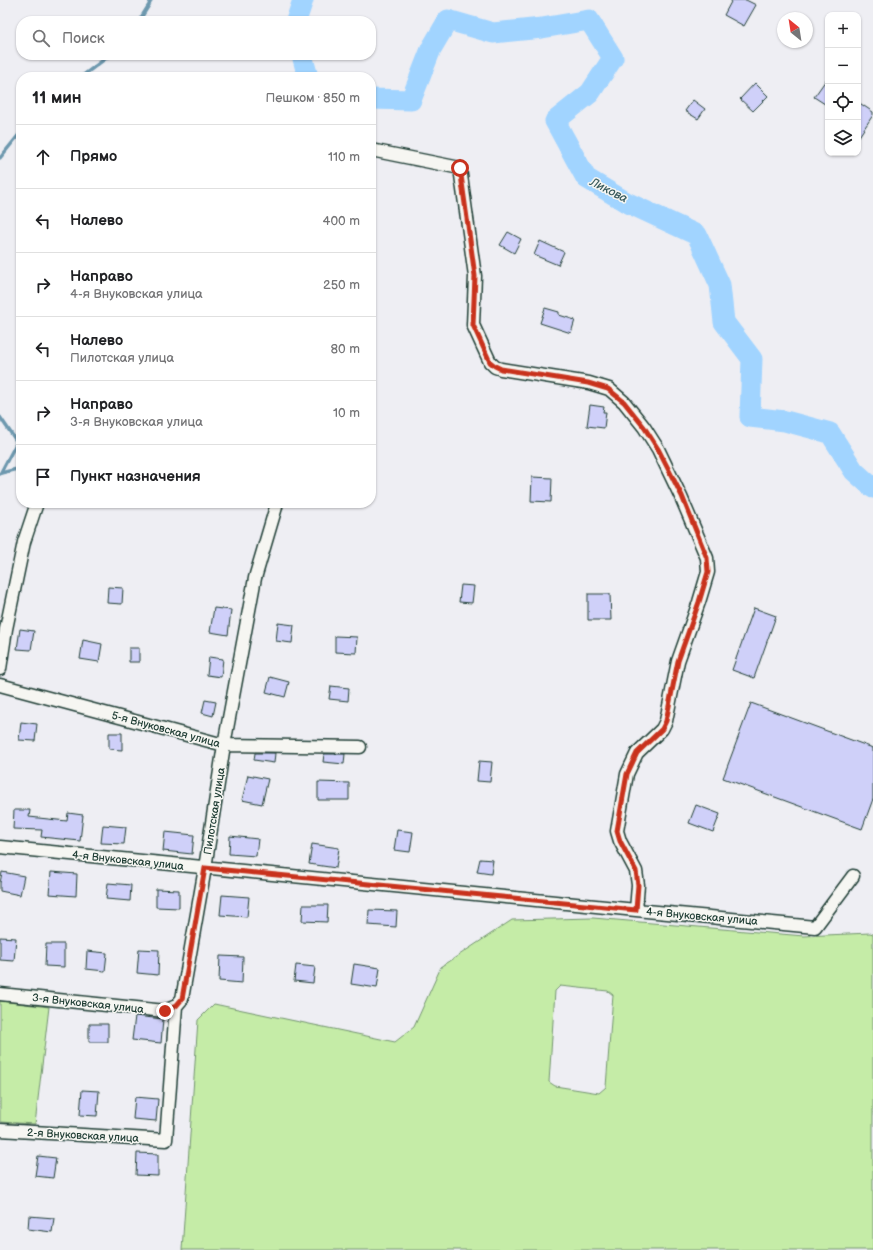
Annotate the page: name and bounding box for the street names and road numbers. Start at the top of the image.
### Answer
street label: 5-я Внуковская улица [110,709,222,750]
street label: Пилотская улица [201,766,228,856]
street label: 4-я Внуковская улица [71,848,185,873]
street label: 4-я Внуковская улица [645,905,759,928]
street label: 3-я Внуковская улица [31,991,145,1016]
street label: 2-я Внуковская улица [27,1126,140,1145]

